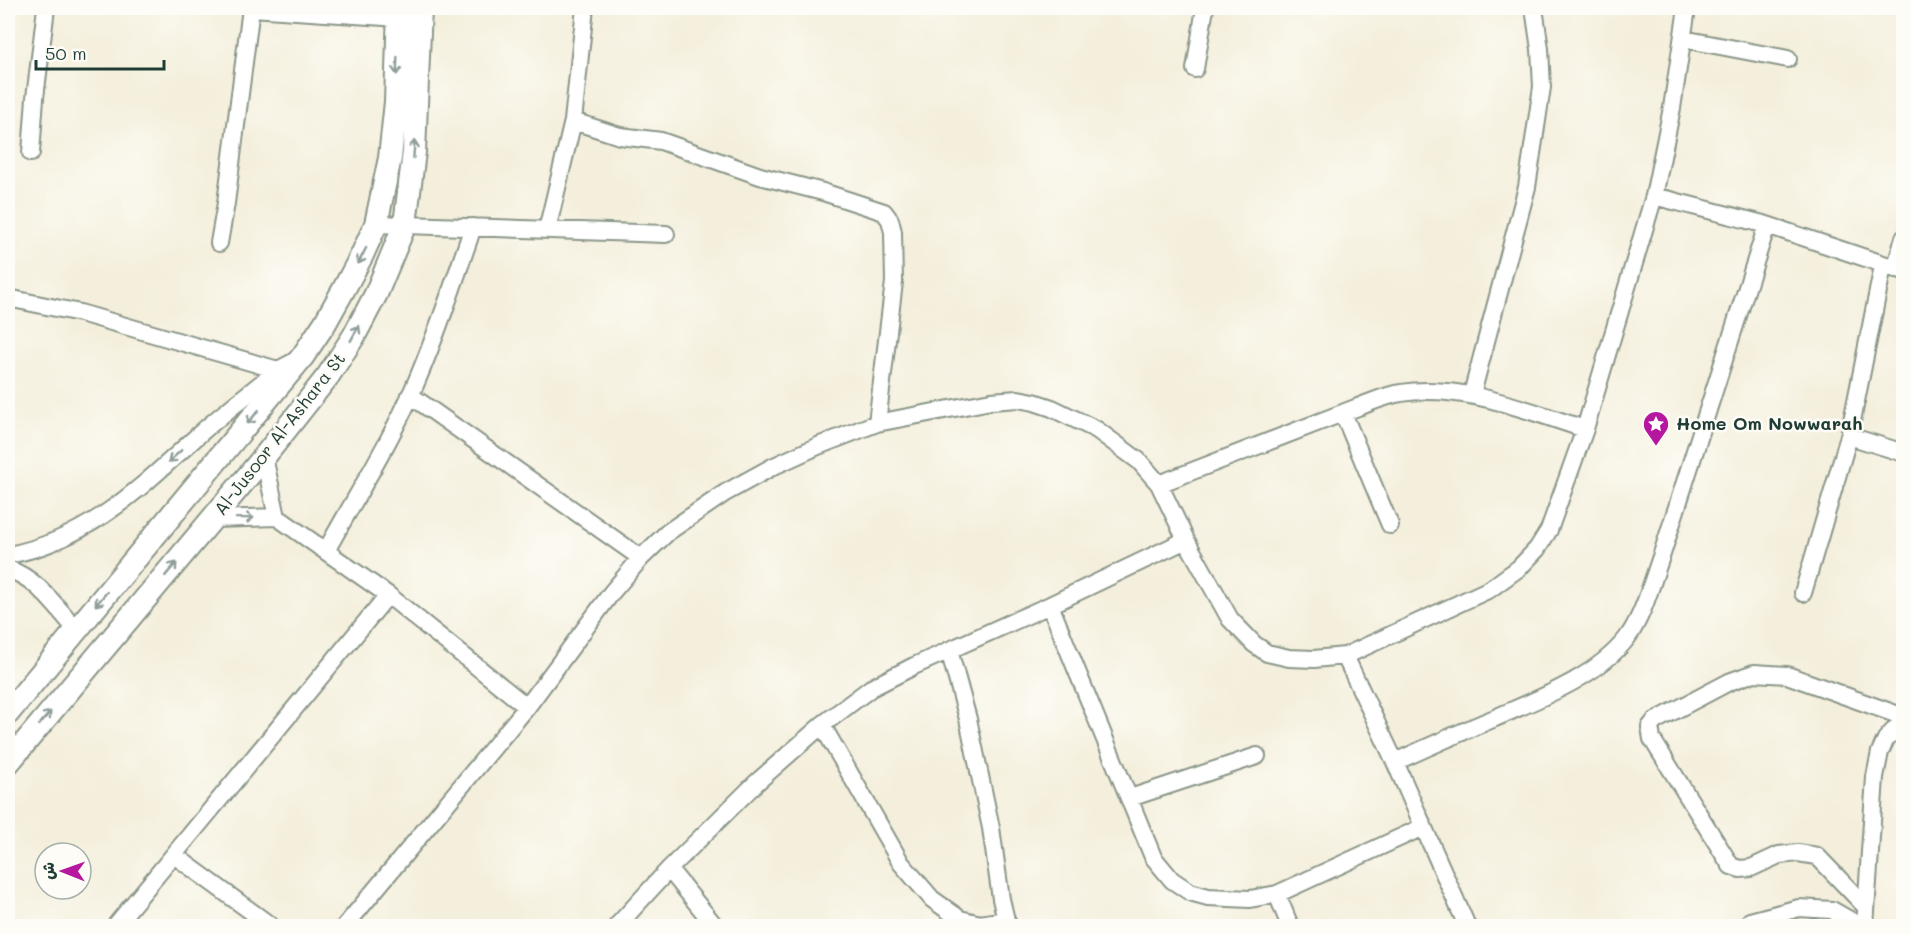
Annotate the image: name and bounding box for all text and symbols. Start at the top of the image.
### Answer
scale bar [36,33,164,71]
text: 50 m [45,41,87,65]
one-way arrow [392,55,403,75]
one-way arrow [409,140,420,160]
one-way arrow [355,247,367,265]
one-way arrow [349,325,361,342]
street label: Al-Jusoor Al-Ashara St [208,347,350,520]
one-way arrow [246,409,259,425]
place icon: Home Om Nowwarah [1641,409,1671,447]
place label: Home Om Nowwarah [1676,411,1863,435]
one-way arrow [168,449,183,463]
one-way arrow [235,512,255,524]
one-way arrow [164,562,178,577]
one-way arrow [94,591,108,606]
one-way arrow [38,711,52,726]
north arrow [33,841,93,901]
text: ش [37,862,58,880]

